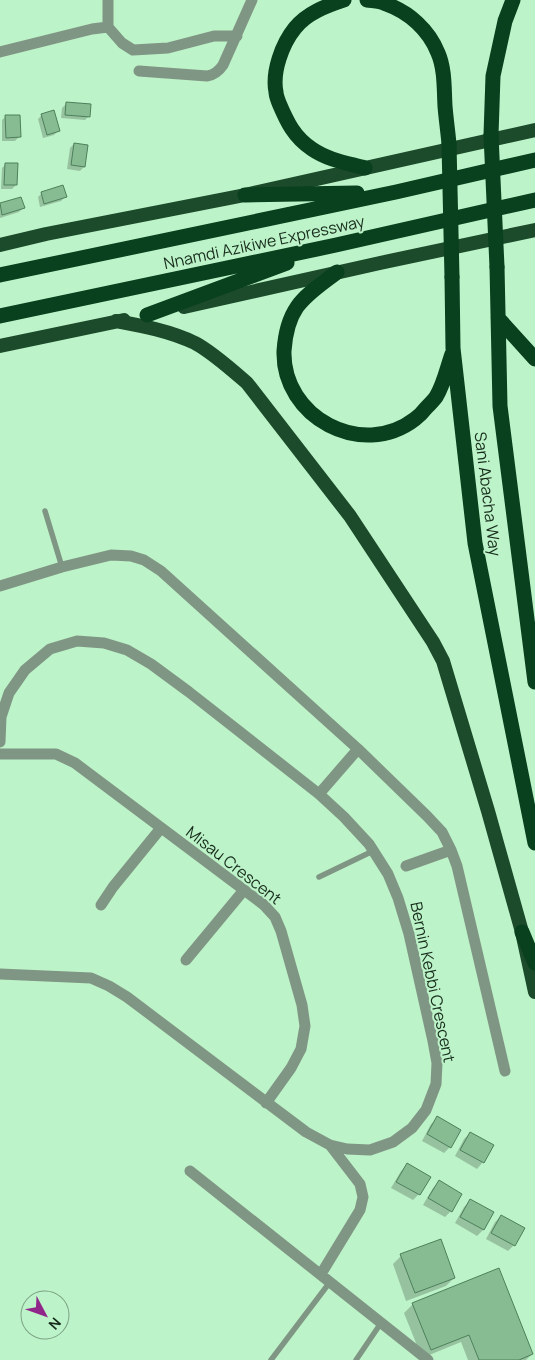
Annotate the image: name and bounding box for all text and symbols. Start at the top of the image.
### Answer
street label: Nnamdi Azikiwe Expressway [161,210,367,274]
street label: Sani Abacha Way [469,431,507,558]
street label: Misau Crescent [182,821,286,909]
street label: Bernin Kebbi Crescent [405,900,461,1064]
north arrow [20,1290,70,1340]
text: N [45,1314,66,1334]

